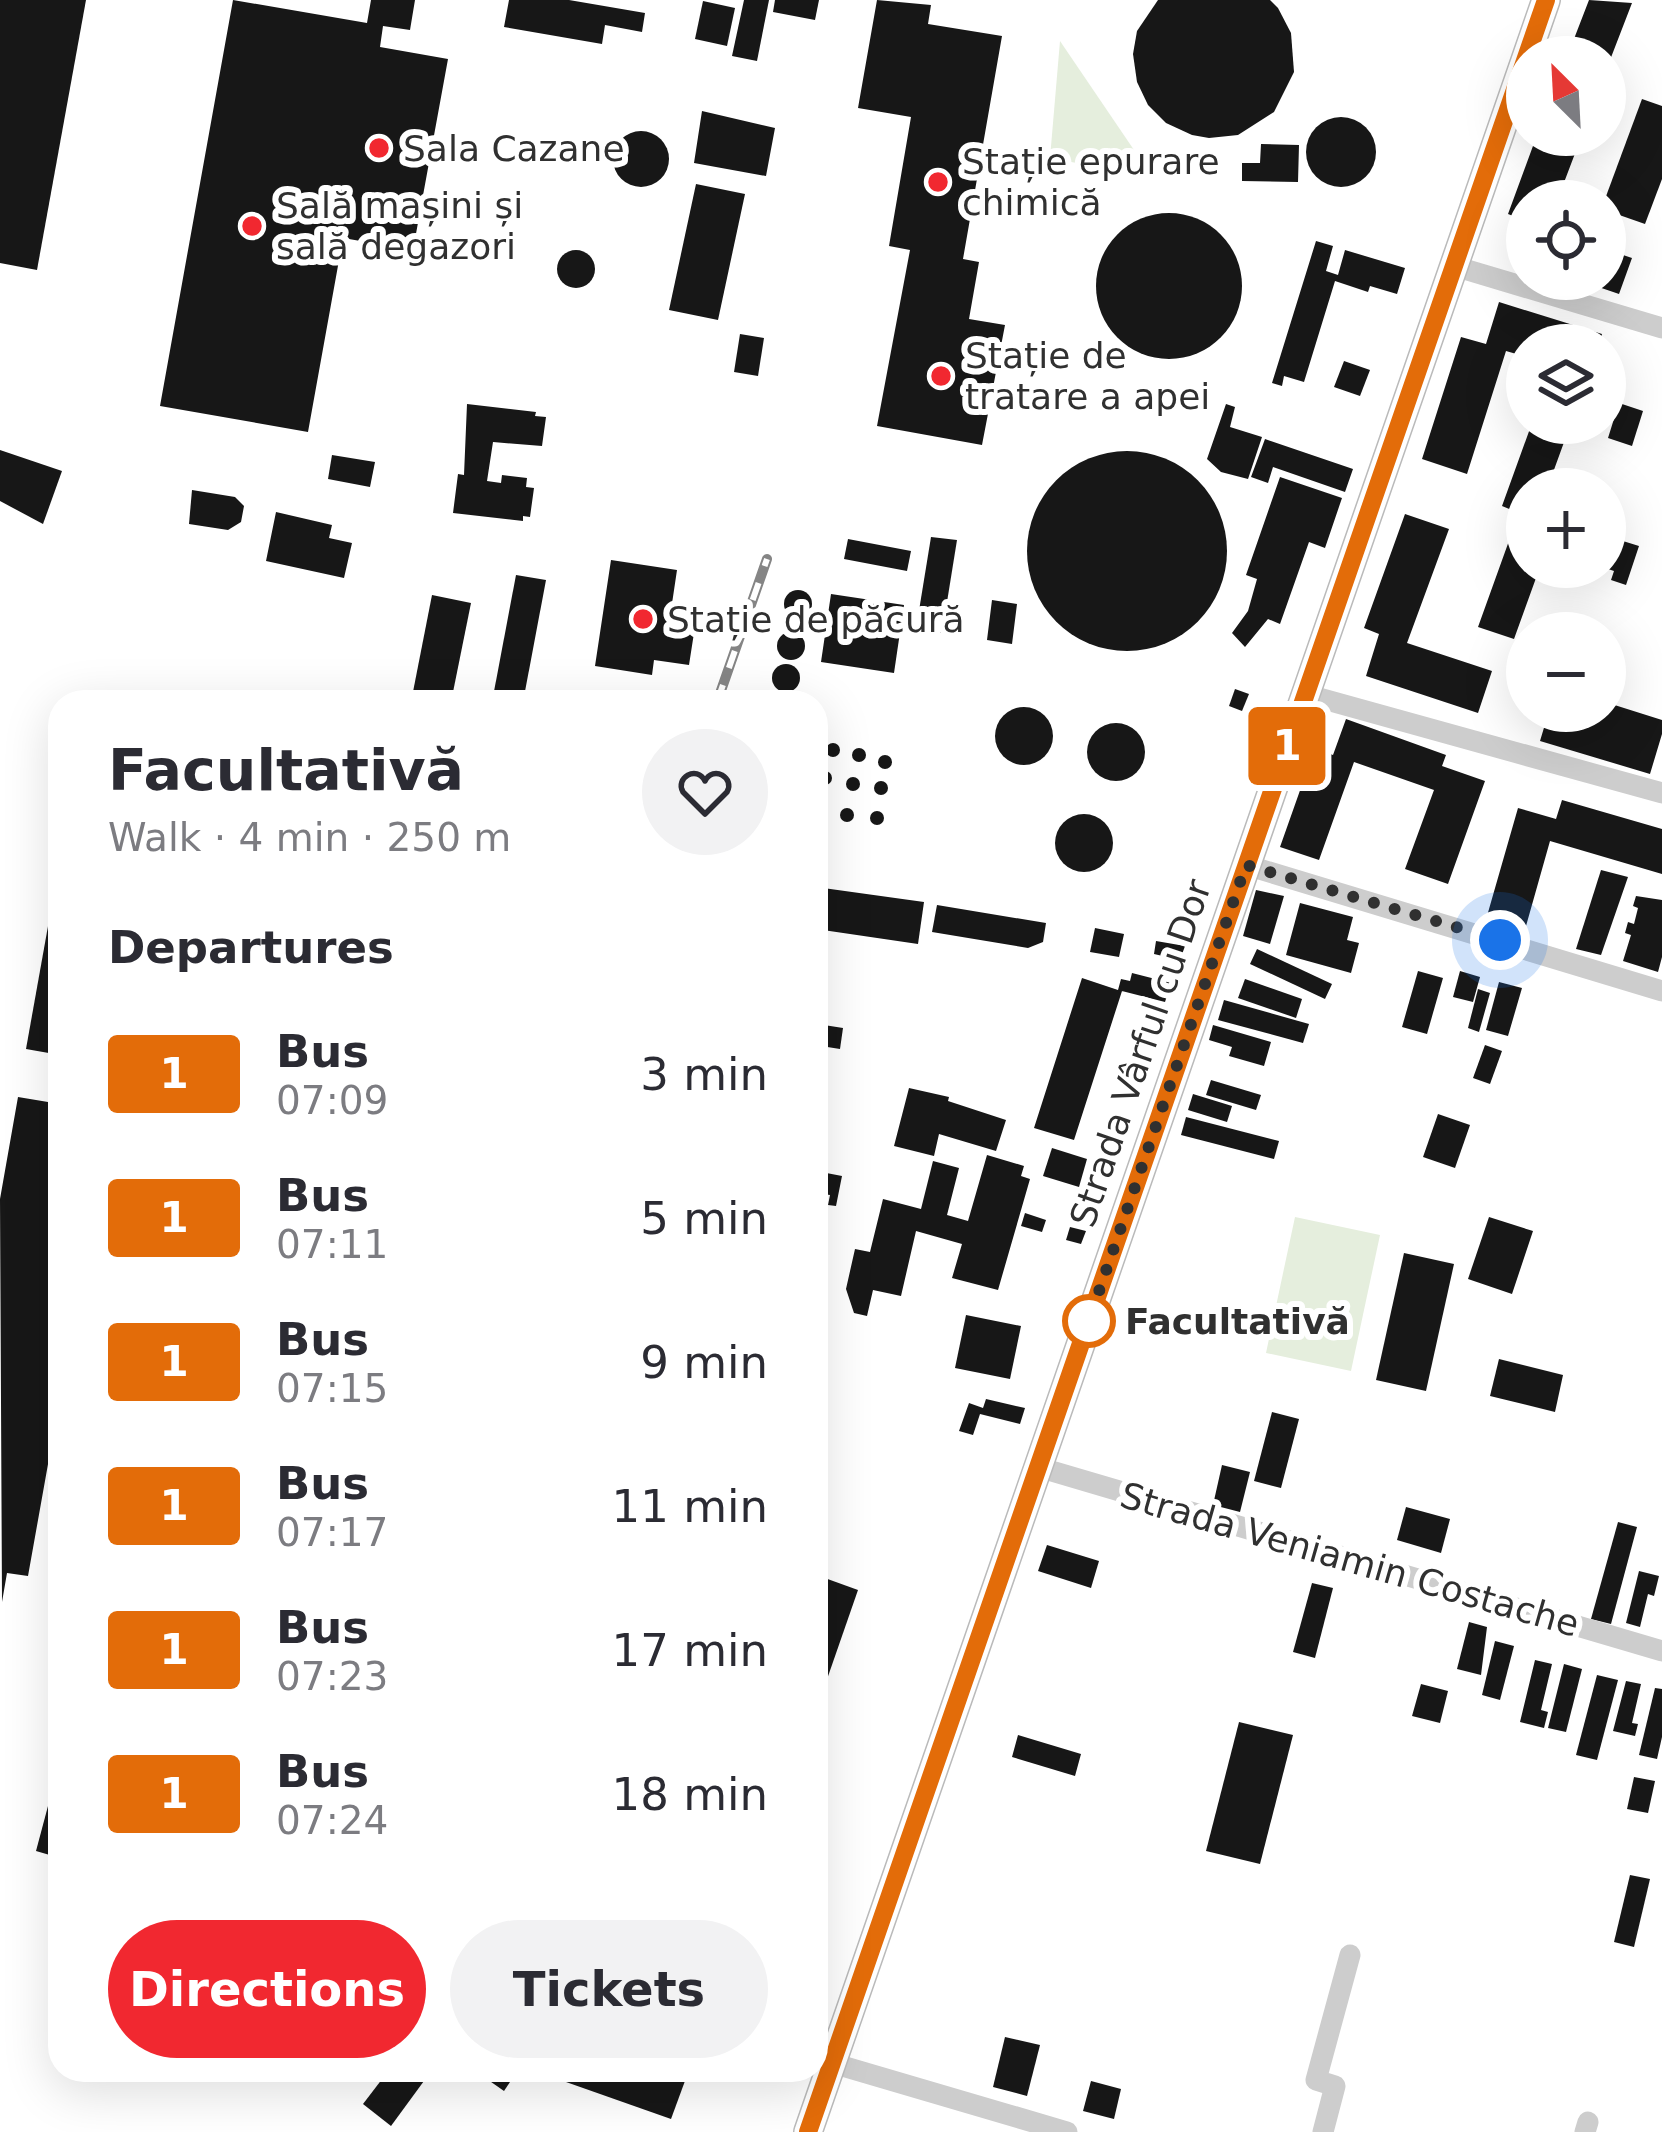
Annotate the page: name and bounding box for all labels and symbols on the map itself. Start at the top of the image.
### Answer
north arrow [1506,36,1626,156]
place label: Sala Cazane [403,128,625,169]
marker: Sala Cazane [366,135,392,161]
place label: Stație epurare chimică [962,141,1220,223]
marker: Stație epurare chimică [925,169,951,195]
place label: Sală mașini și sală degazori [276,185,523,267]
marker: Sală mașini și sală degazori [239,213,265,239]
place label: Stație de tratare a apei [965,335,1210,417]
marker: Stație de tratare a apei [928,363,954,389]
place label: Stație de păcură [667,599,965,641]
marker: Stație de păcură [630,606,656,632]
line badge: 1 [1248,707,1326,785]
street label: Strada Vârful cu Dor [1062,874,1219,1232]
your location [1470,910,1530,970]
marker: Facultativă [1064,1296,1114,1346]
place label: Facultativă [1125,1301,1350,1342]
street label: Strada Veniamin Costache [1116,1474,1584,1645]

